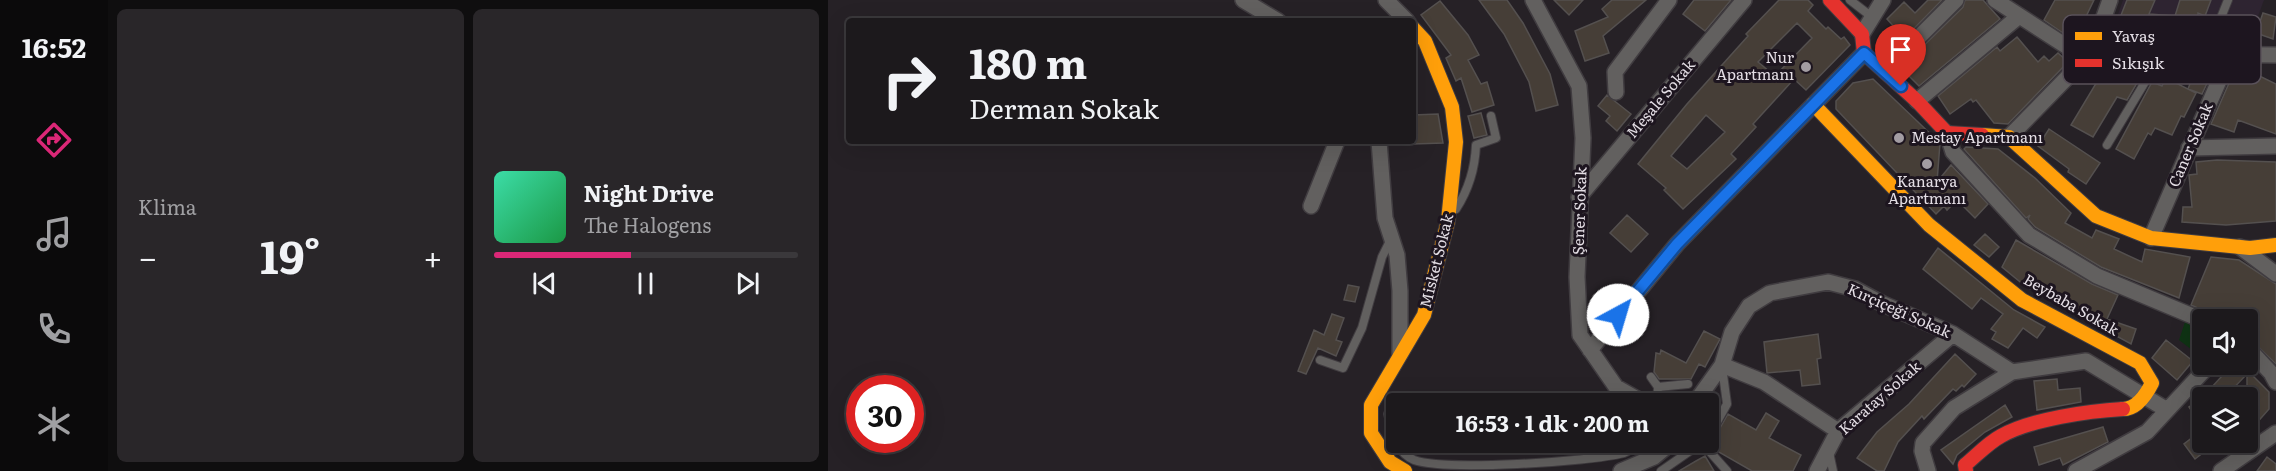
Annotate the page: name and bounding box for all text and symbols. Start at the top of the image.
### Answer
legend [2063,15,2261,84]
text: Yavaş [2112,23,2155,47]
pin [1875,24,1926,86]
text: 16:52 [22,26,86,66]
text: 180 m [969,30,1087,92]
icon: arrive [1884,33,1917,66]
icon: right [870,42,948,120]
place label: Nur Apartmanı [1716,45,1794,85]
text: Sıkışık [2112,50,2164,74]
street label: Meşale Sokak [1620,53,1700,142]
marker: Nur Apartmanı [1799,60,1813,74]
text: Derman Sokak [969,87,1159,127]
street label: Caner Sokak [2162,98,2218,190]
icon: directions [33,119,75,161]
place label: Mestay Apartmanı [1911,125,2043,148]
marker: Mestay Apartmanı [1892,131,1906,145]
marker: Kanarya Apartmanı [1920,157,1934,171]
street label: Şener Sokak [1565,166,1592,255]
place label: Kanarya Apartmanı [1888,169,1966,209]
text: Night Drive [584,176,714,209]
text: Klima [138,191,197,221]
text: The Halogens [584,209,711,239]
street label: Misket Sokak [1413,210,1459,310]
icon: music [33,213,75,255]
text: 19° [260,221,320,288]
text: − [138,231,157,280]
text: + [423,231,442,280]
icon: previous [528,267,561,300]
icon: pause [629,267,662,300]
icon: next [731,267,764,300]
street label: Beybaba Sokak [2020,267,2124,341]
street label: Kırçiçeği Sokak [1844,277,1956,343]
position arrow [1586,283,1650,347]
icon: phone [33,308,75,350]
map controls [2192,309,2258,453]
button: sound [2192,309,2258,375]
street label: Karatay Sokak [1833,354,1926,439]
speed limit sign: 30 [846,375,924,453]
button: layers [2192,387,2258,453]
icon: climate [33,403,75,445]
text: 16:53 · 1 dk · 200 m [1456,406,1649,439]

